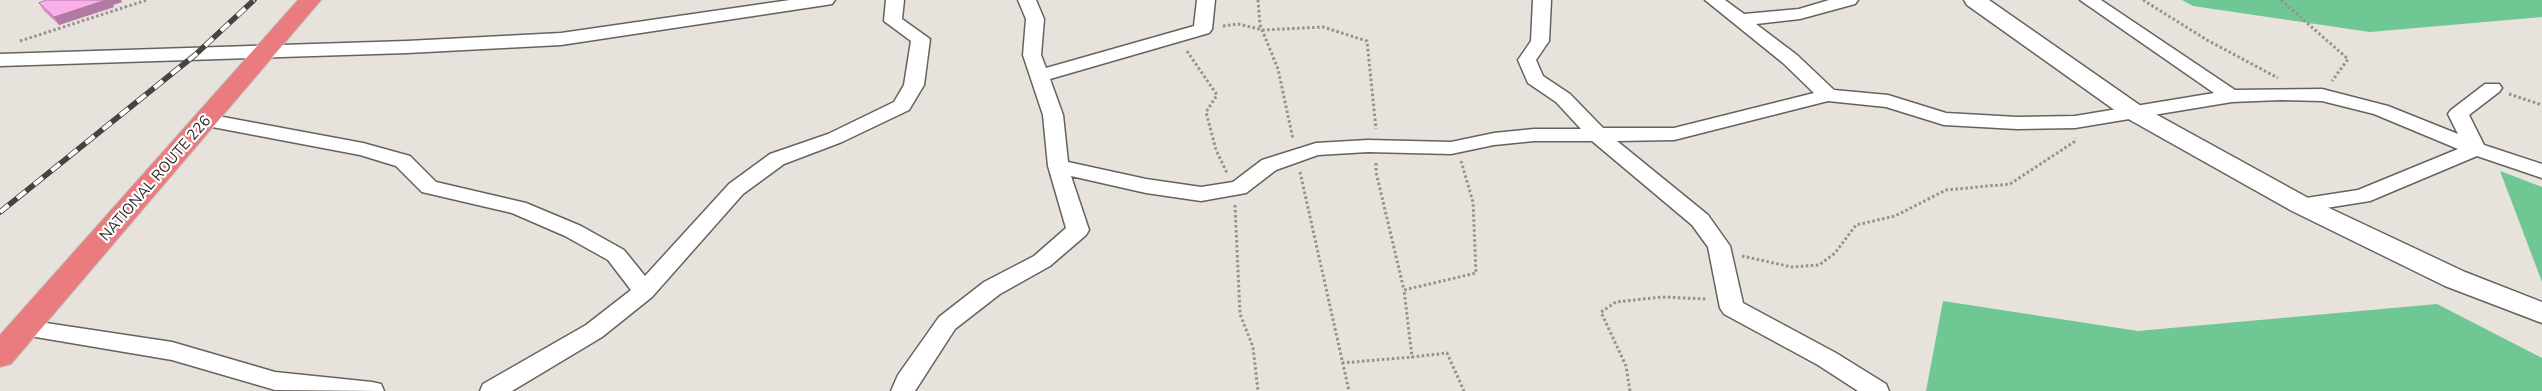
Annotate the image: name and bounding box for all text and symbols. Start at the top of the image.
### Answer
street label: NATIONAL ROUTE 226 [97,113,215,245]

